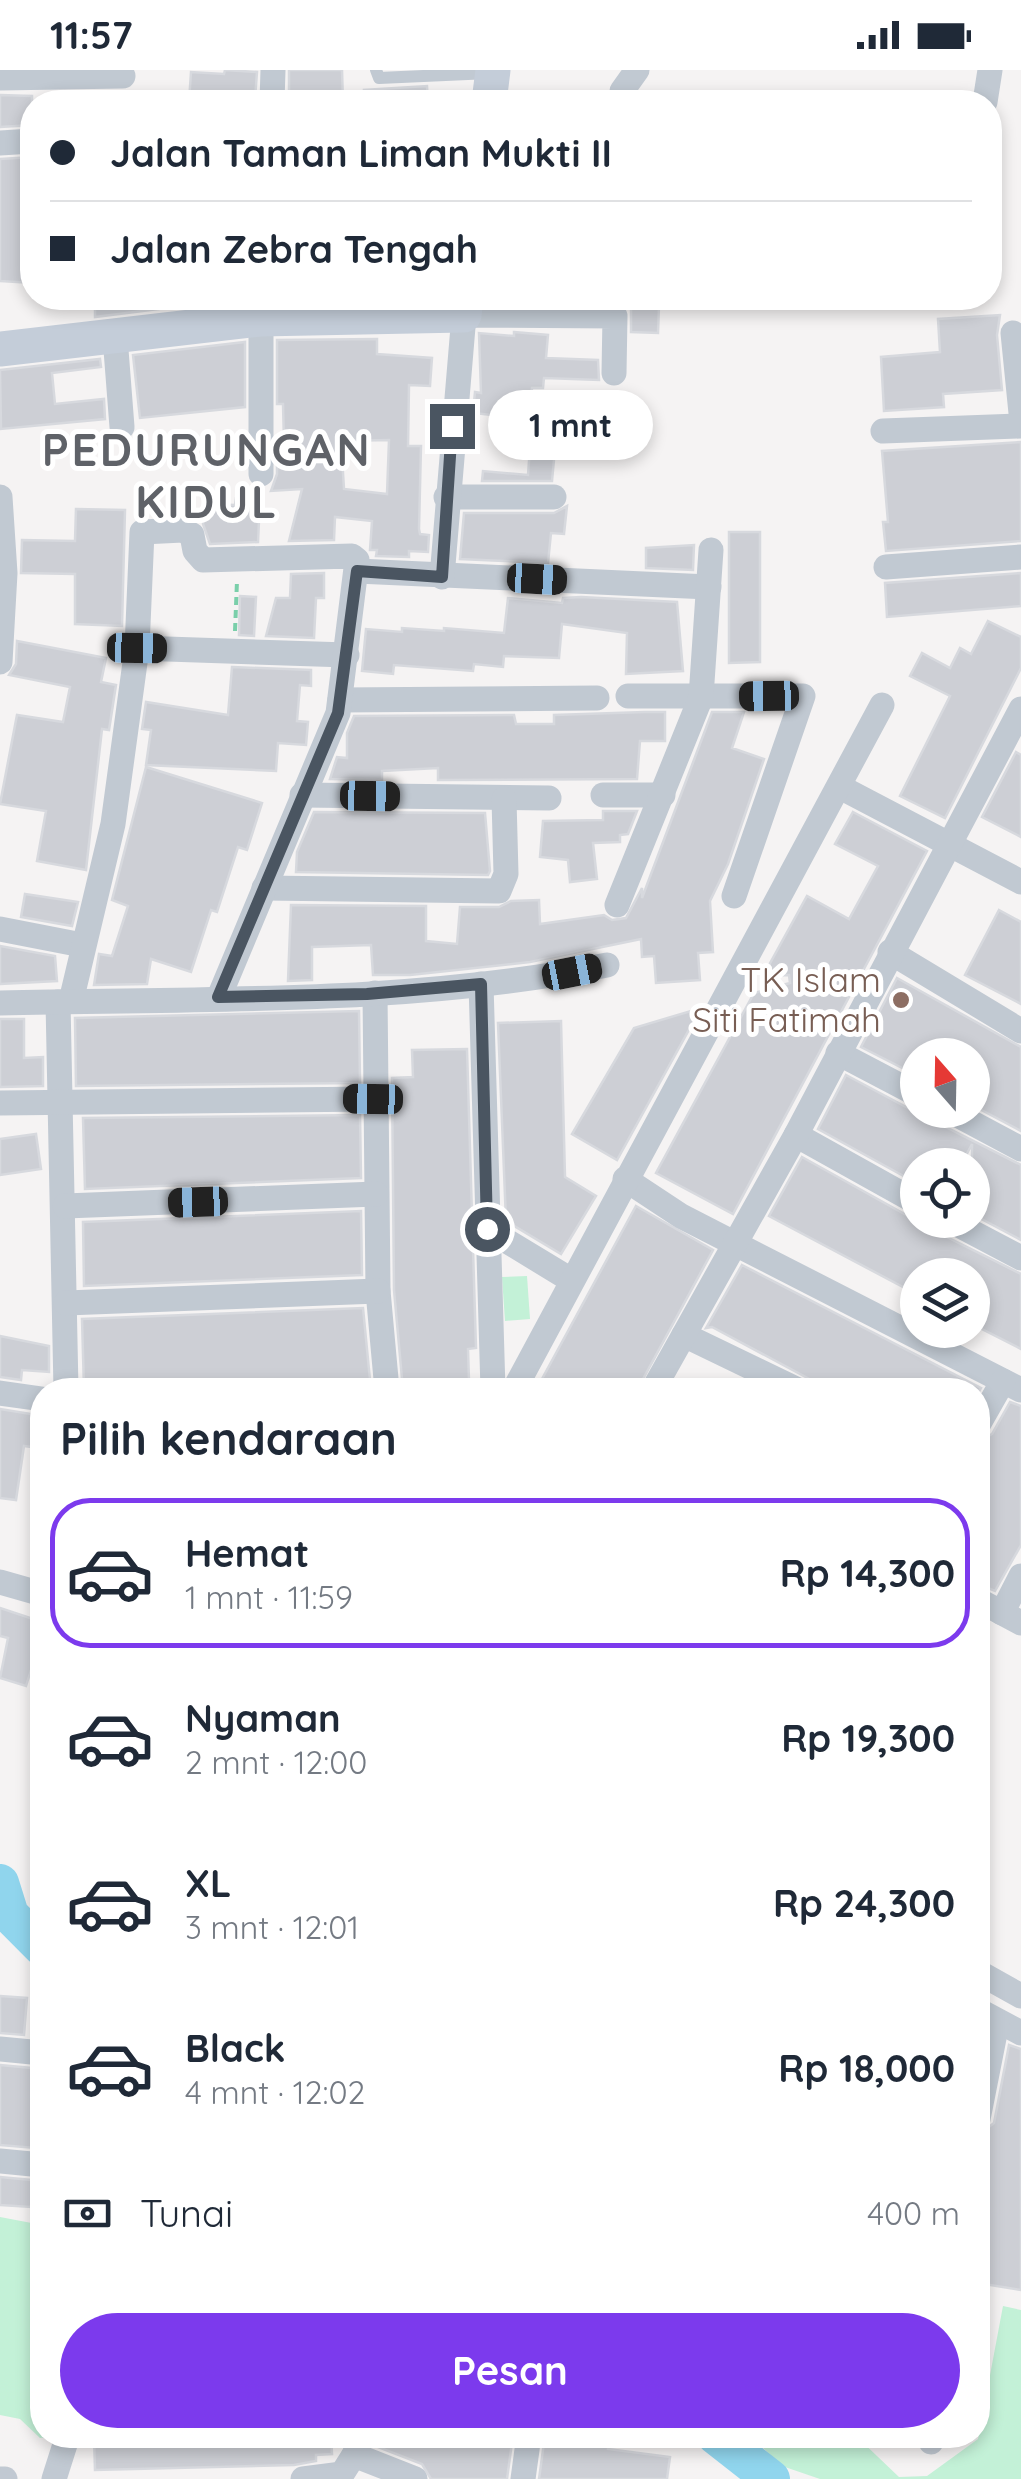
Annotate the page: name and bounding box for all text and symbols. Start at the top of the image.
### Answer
text: 11:57 [50,11,133,59]
text: Jalan Taman Liman Mukti II [110,129,612,177]
text: Jalan Zebra Tengah [110,225,478,273]
callout: 1 mnt [487,391,652,461]
route end [430,404,475,449]
text: 1 mnt [529,405,612,445]
district label: PEDURUNGAN KIDUL [42,421,372,529]
car [506,562,568,596]
car [107,632,167,664]
car [739,680,799,712]
car [340,780,400,812]
car [540,952,604,992]
place label: TK Islam Siti Fatimah [692,957,881,1041]
marker: TK Islam Siti Fatimah [890,989,912,1011]
north arrow [900,1038,990,1128]
map controls [900,1038,990,1348]
car [343,1083,403,1115]
button: locate [900,1148,990,1238]
car [167,1186,229,1218]
route start [465,1207,510,1252]
button: layers [900,1258,990,1348]
text: Pilih kendaraan [60,1410,397,1466]
icon: car [65,1528,155,1618]
text: Hemat [185,1529,309,1577]
text: Rp 14,300 [780,1549,955,1597]
text: 1 mnt · 11:59 [185,1577,353,1617]
icon: car [65,1693,155,1783]
text: Nyaman [185,1694,341,1742]
text: Rp 19,300 [781,1714,955,1762]
text: 2 mnt · 12:00 [185,1742,367,1782]
icon: car [65,1858,155,1948]
text: XL [185,1859,231,1907]
text: Rp 24,300 [773,1879,955,1927]
text: 3 mnt · 12:01 [185,1907,359,1947]
icon: car [65,2023,155,2113]
text: Black [185,2024,285,2072]
text: Rp 18,000 [778,2044,955,2092]
text: 4 mnt · 12:02 [185,2072,365,2112]
icon: cash [60,2186,115,2241]
text: Tunai [140,2189,233,2237]
text: 400 m [867,2193,960,2233]
button: Pesan [60,2313,960,2428]

